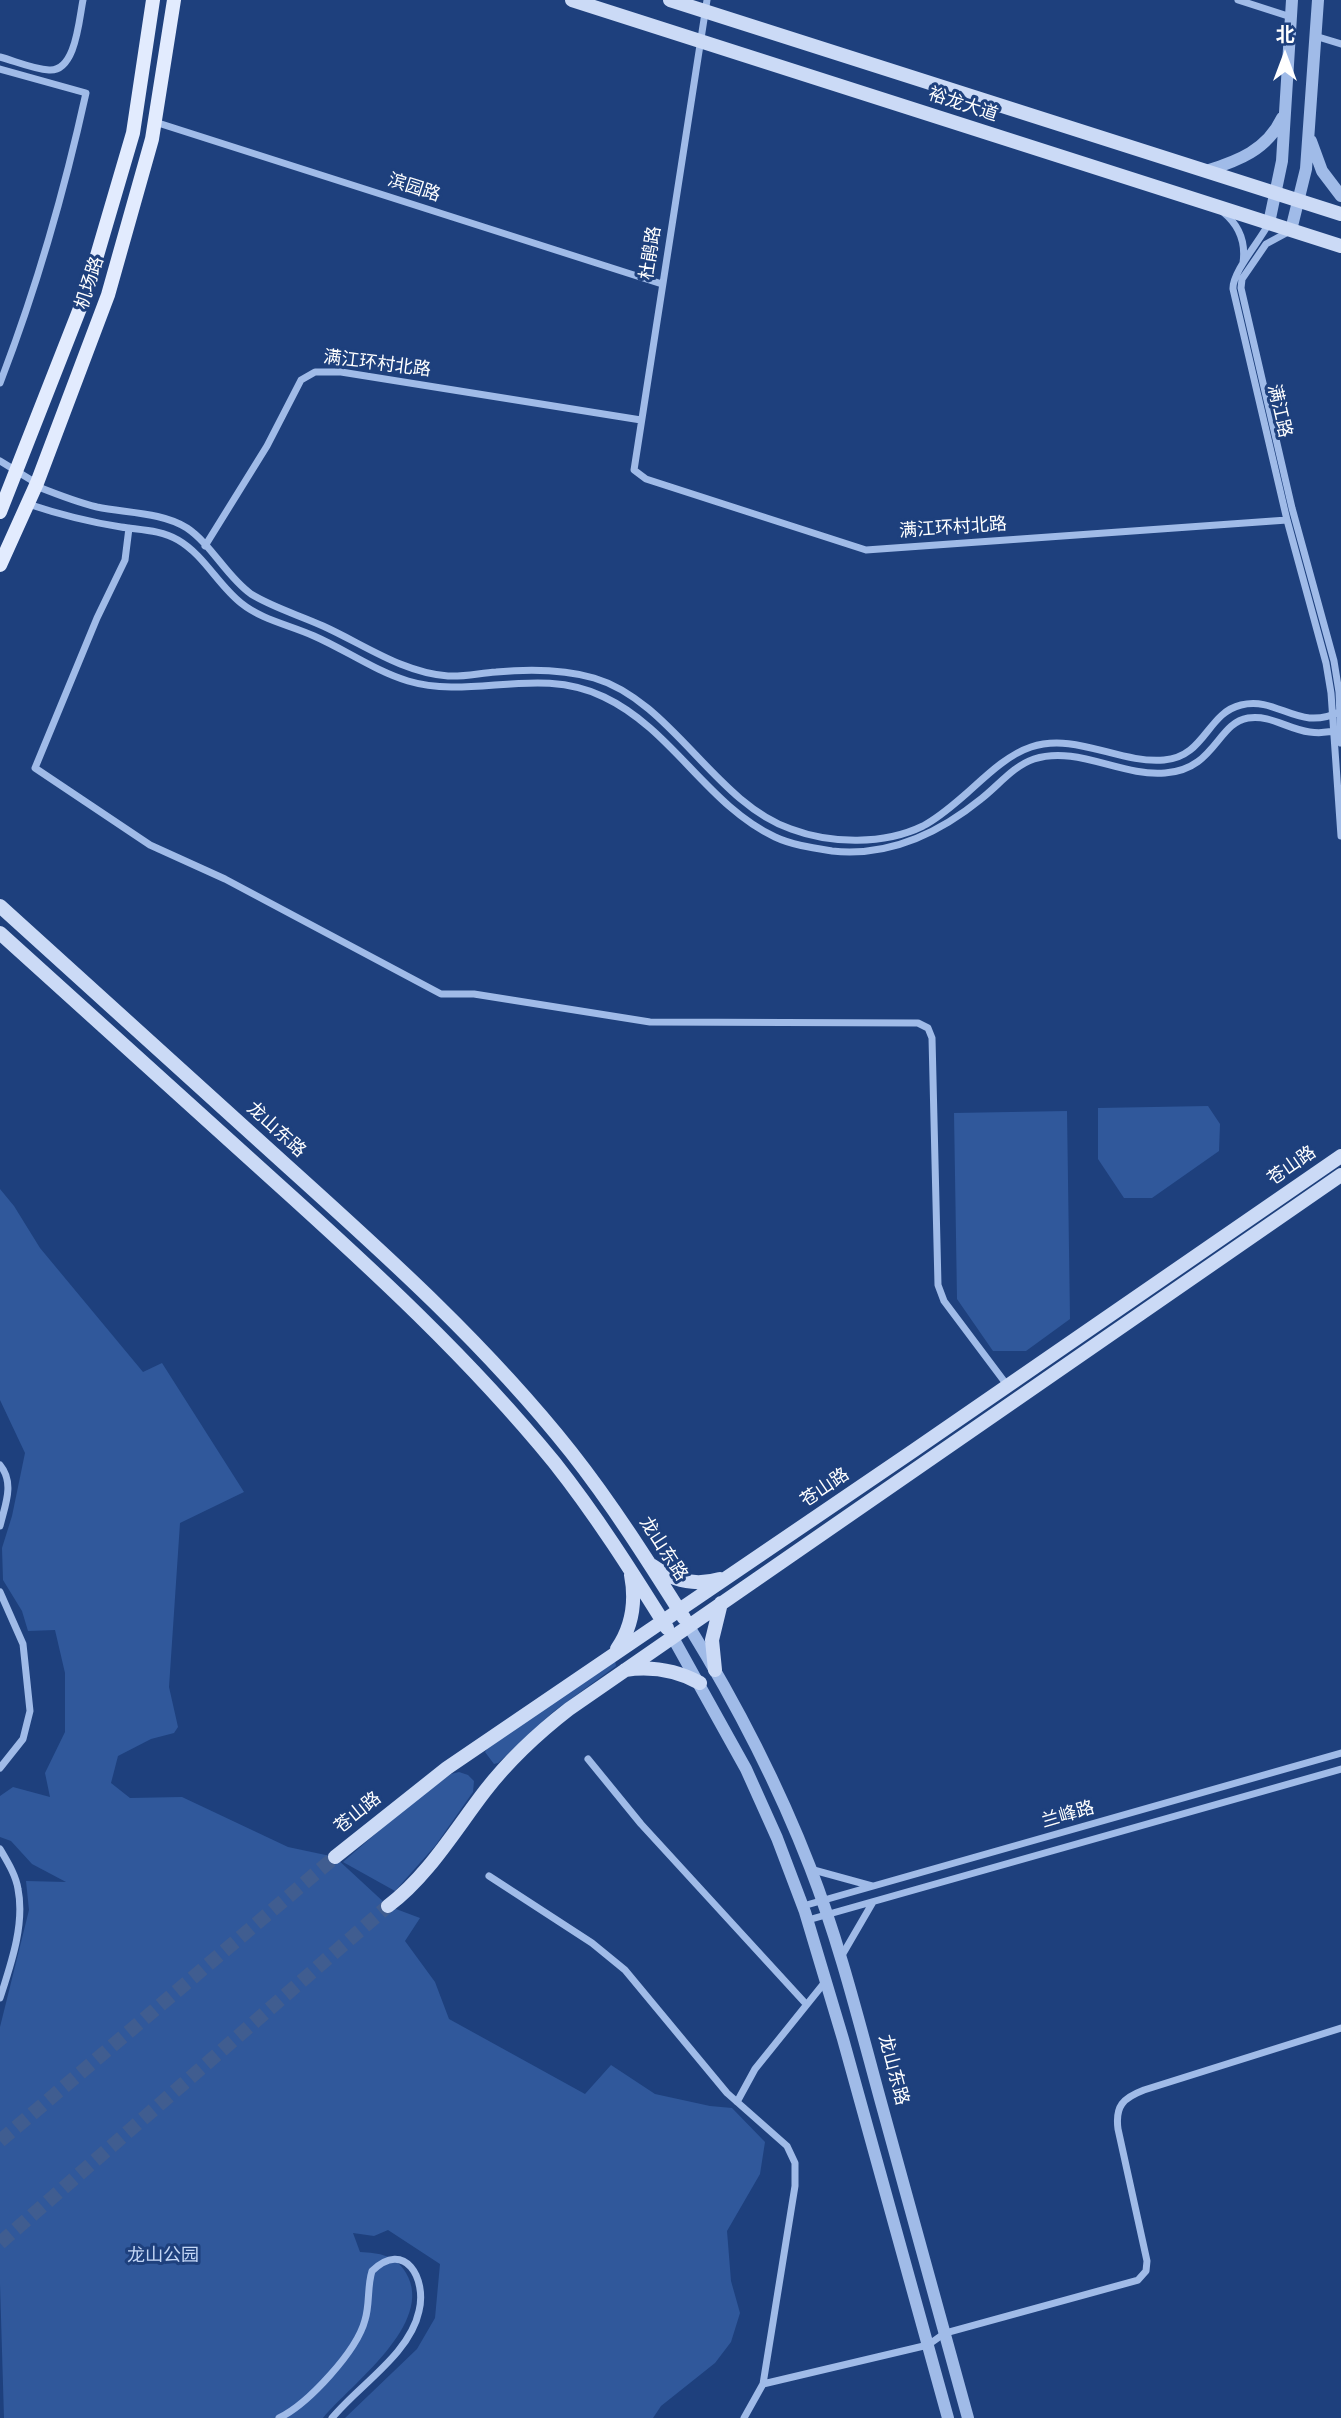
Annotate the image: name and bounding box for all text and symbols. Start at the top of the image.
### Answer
north arrow [1250,21,1320,91]
text: 北 [1275,24,1295,45]
street label: 裕龙大道 [925,84,1001,126]
street label: 滨园路 [385,169,443,207]
street label: 杜鹃路 [636,225,666,281]
street label: 机场路 [71,254,109,312]
street label: 满江环村北路 [322,347,432,381]
street label: 满江路 [1262,382,1296,440]
street label: 满江环村北路 [898,513,1008,543]
street label: 龙山东路 [242,1098,310,1162]
street label: 苍山路 [1264,1142,1320,1190]
street label: 苍山路 [797,1464,853,1512]
street label: 龙山东路 [634,1513,692,1585]
street label: 苍山路 [330,1788,386,1838]
street label: 兰峰路 [1039,1797,1097,1833]
street label: 龙山东路 [873,2032,913,2108]
park label: 龙山公园 [127,2245,199,2267]

